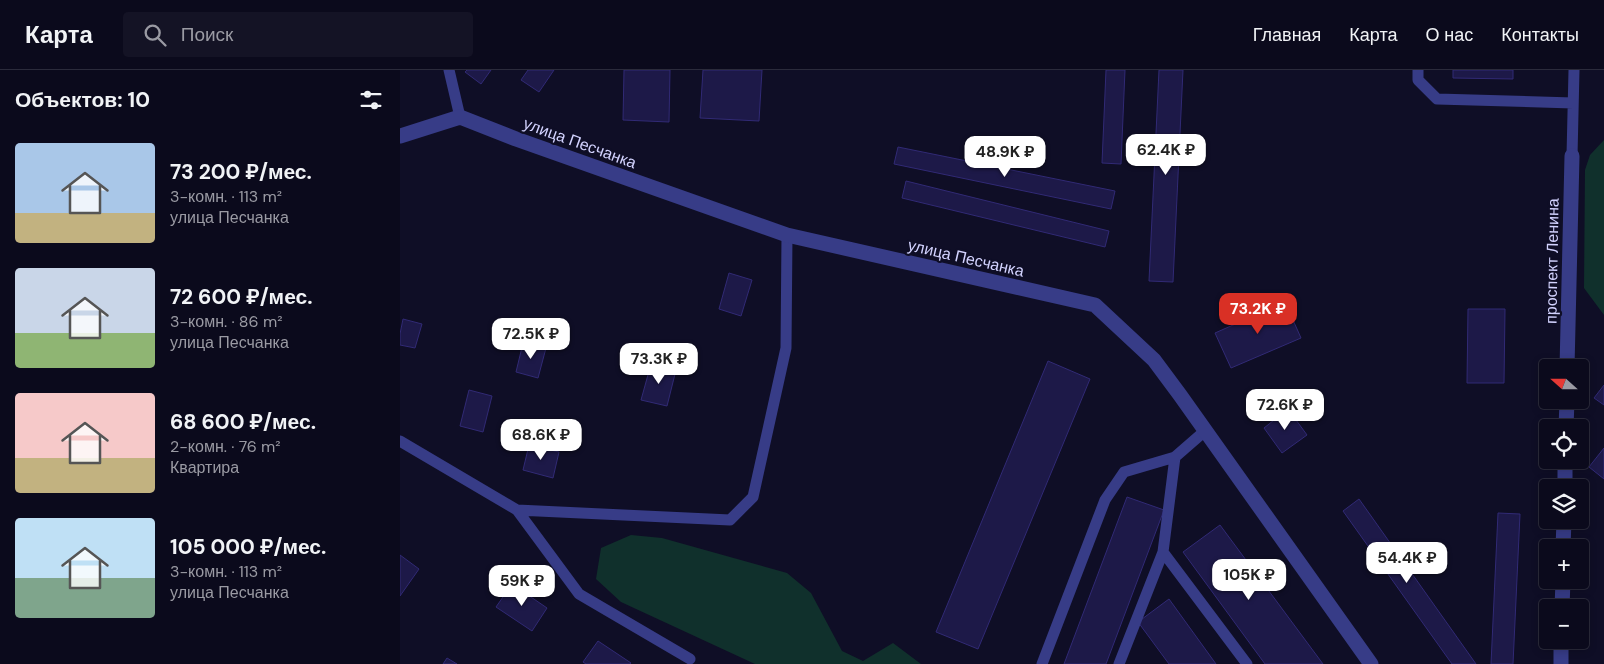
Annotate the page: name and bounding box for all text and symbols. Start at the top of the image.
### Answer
search box [123,12,473,57]
text: Карта [25,19,93,50]
icon: search [141,21,169,49]
text: Поиск [181,22,233,47]
text: Главная [1253,23,1321,47]
text: Карта [1349,23,1398,47]
text: О нас [1426,23,1473,47]
text: Контакты [1501,23,1579,47]
text: Объектов: 10 [15,86,150,114]
icon: filters [357,86,385,114]
street label: улица Песчанка [521,113,639,173]
pin: 62.4K ₽ [1120,134,1212,176]
pin: 48.9K ₽ [959,136,1051,178]
text: 62.4K ₽ [1137,139,1195,160]
text: 48.9K ₽ [976,141,1034,162]
text: 73 200 ₽/мес. [170,158,312,186]
icon: home [55,163,115,223]
text: 3-комн. · 113 m² [170,186,282,207]
street label: проспект Ленина [1540,198,1564,324]
text: улица Песчанка [170,207,289,228]
street label: улица Песчанка [906,234,1026,282]
text: 72 600 ₽/мес. [170,283,313,311]
icon: home [55,288,115,348]
pin: 73.2K ₽ [1212,292,1304,335]
text: 73.2K ₽ [1230,298,1286,319]
text: 3-комн. · 86 m² [170,311,282,332]
pin: 72.5K ₽ [485,318,577,360]
text: 72.5K ₽ [503,323,559,344]
text: улица Песчанка [170,332,289,353]
pin: 73.3K ₽ [613,342,705,385]
text: 73.3K ₽ [631,348,687,369]
north arrow [1539,359,1589,409]
map controls [1539,359,1589,649]
pin: 72.6K ₽ [1239,388,1331,431]
text: 72.6K ₽ [1257,394,1313,415]
text: 68 600 ₽/мес. [170,408,316,436]
icon: home [55,413,115,473]
pin: 68.6K ₽ [495,418,587,461]
button: locate [1539,419,1589,469]
text: 68.6K ₽ [512,424,570,445]
text: 2-комн. · 76 m² [170,436,281,457]
text: Квартира [170,457,239,478]
button: layers [1539,479,1589,529]
text: 105 000 ₽/мес. [170,533,326,561]
icon: home [55,538,115,598]
button: + [1539,539,1589,589]
pin: 54.4K ₽ [1361,542,1453,584]
text: 54.4K ₽ [1377,547,1437,568]
pin: 105K ₽ [1208,558,1290,601]
text: 3-комн. · 113 m² [170,561,282,582]
pin: 59K ₽ [487,564,557,607]
text: 105K ₽ [1223,564,1275,585]
text: 59K ₽ [500,570,544,591]
text: улица Песчанка [170,582,289,603]
button: − [1539,599,1589,649]

